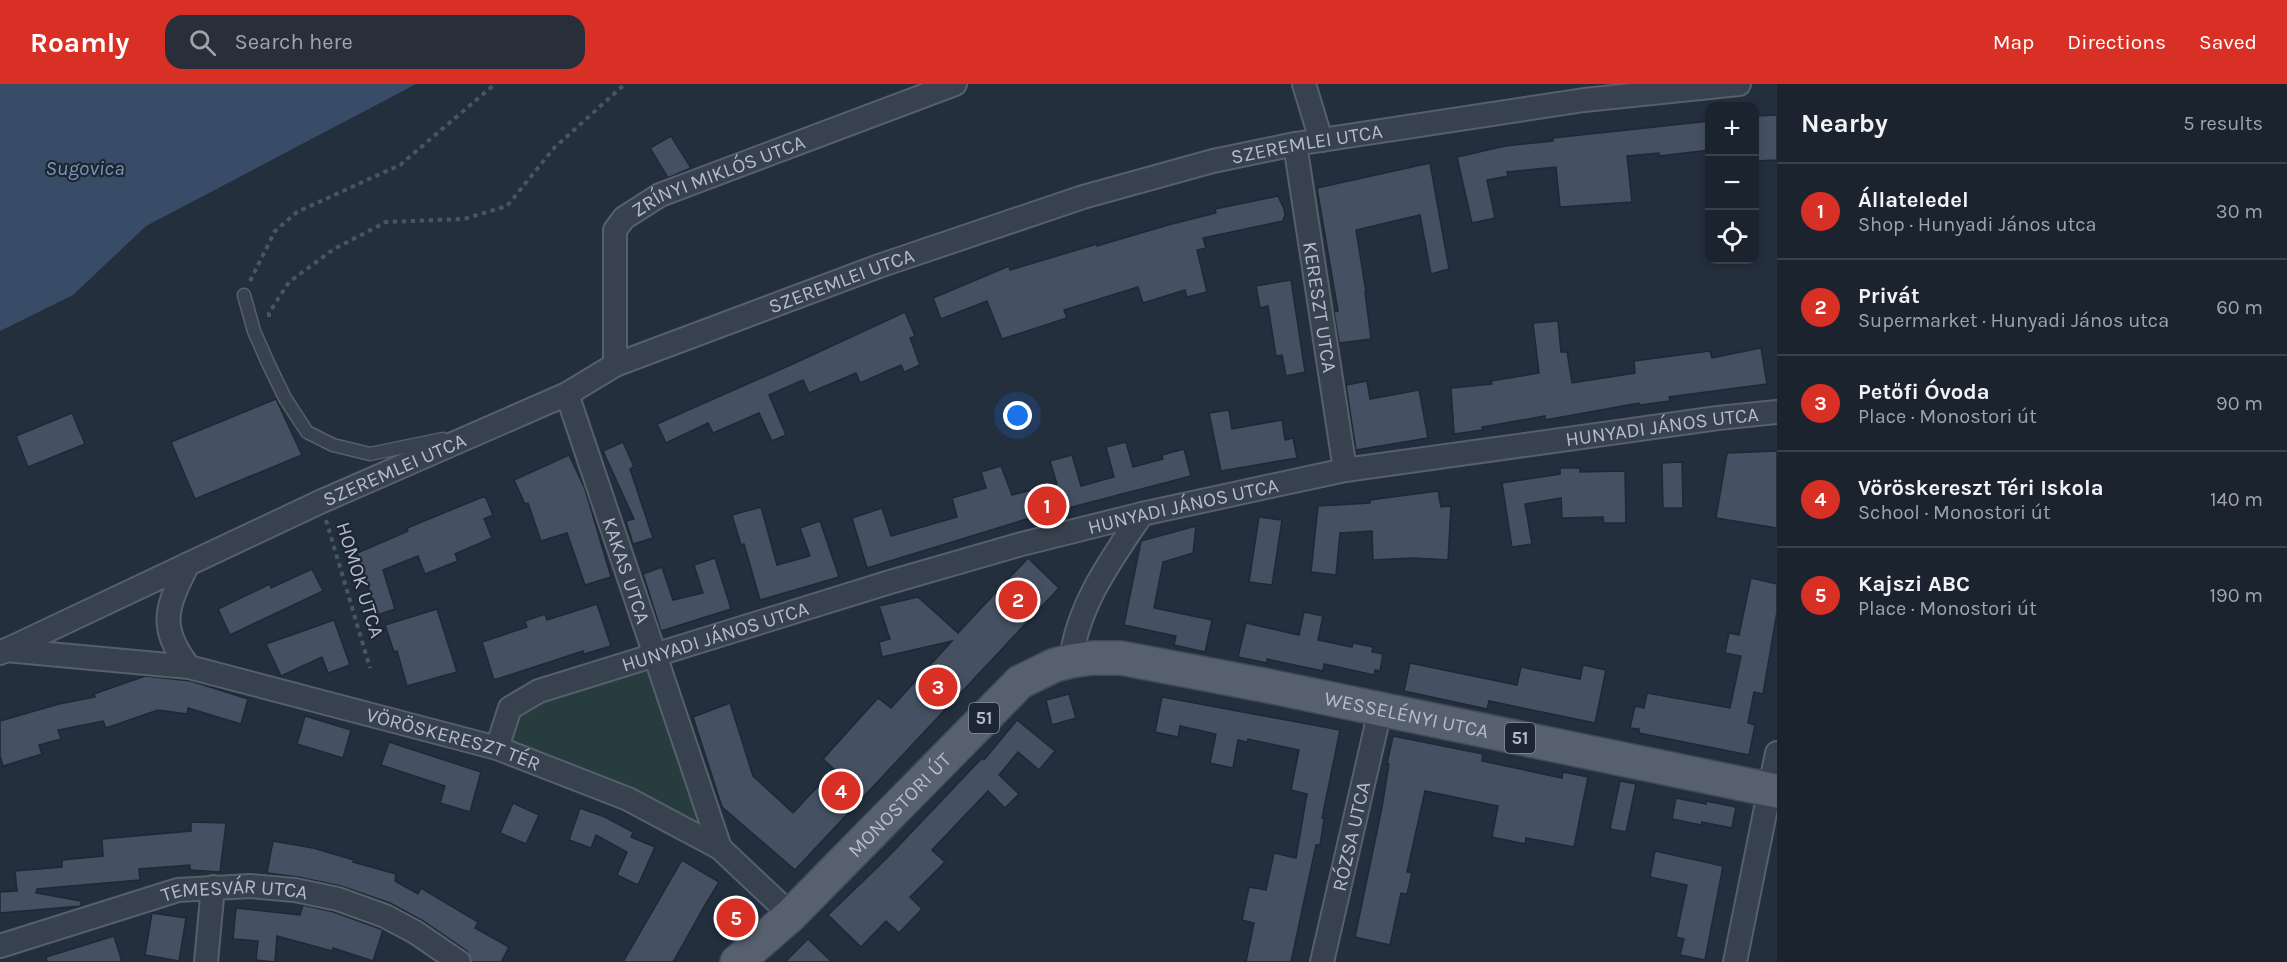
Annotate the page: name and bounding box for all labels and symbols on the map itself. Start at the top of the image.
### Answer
street label: SZEREMLEI UTCA [1229,119,1384,168]
street label: ZRÍNYI MIKLÓS UTCA [627,130,808,222]
water label: Sugovica [45,156,125,180]
street label: KERESZT UTCA [1299,240,1341,374]
street label: SZEREMLEI UTCA [765,243,917,318]
your location [1003,401,1032,430]
street label: HUNYADI JÁNOS UTCA [1564,402,1760,451]
street label: SZEREMLEI UTCA [319,428,469,511]
street label: HUNYADI JÁNOS UTCA [1085,473,1280,539]
pin: 1 [1028,484,1066,528]
street label: KAKAS UTCA [598,514,655,627]
street label: HOMOK UTCA [331,519,389,641]
pin: 2 [998,578,1038,622]
street label: HUNYADI JÁNOS UTCA [619,596,811,676]
pin: 3 [918,664,958,710]
street label: WESSELÉNYI UTCA [1322,686,1491,743]
street label: VÖRÖSKERESZT TÉR [364,703,544,775]
road number: 51 [969,703,999,733]
road number: 51 [1505,723,1535,753]
street label: MONOSTORI ÚT [843,748,956,862]
pin: 4 [822,768,860,814]
street label: RÓZSA UTCA [1327,779,1375,894]
street label: TEMESVÁR UTCA [158,874,310,906]
pin: 5 [716,896,756,940]

